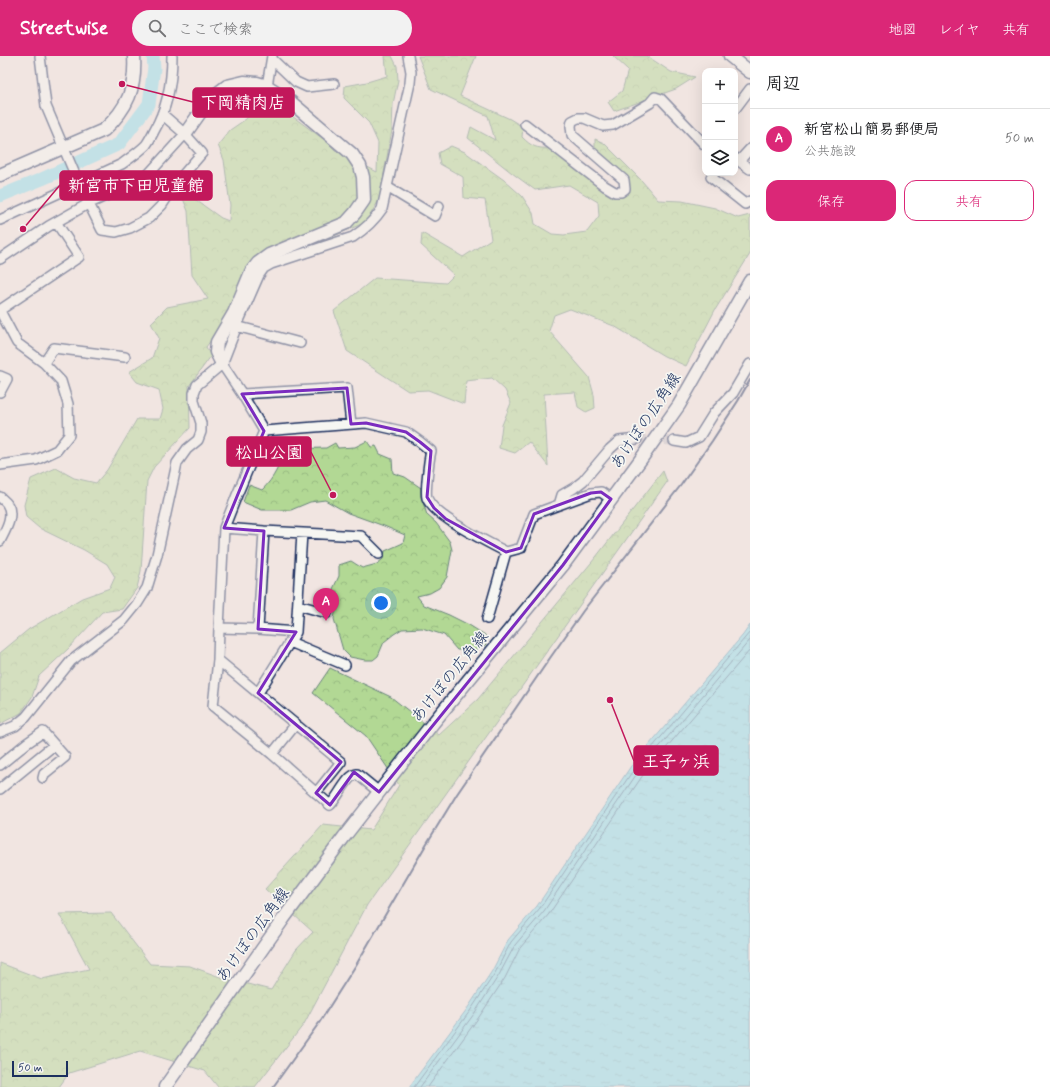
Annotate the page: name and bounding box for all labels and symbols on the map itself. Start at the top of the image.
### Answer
callout: 下岡精肉店 [193,88,294,117]
text: 下岡精肉店 [201,92,286,114]
callout: 新宮市下田児童館 [60,171,212,200]
text: 新宮市下田児童館 [68,175,204,197]
street label: あけぼの広角線 [606,369,686,473]
callout: 松山公園 [227,437,311,466]
text: 松山公園 [235,442,303,464]
pin: A [313,588,339,621]
your location [371,593,391,613]
street label: あけぼの広角線 [407,627,493,727]
callout: 王子ヶ浜 [634,746,718,775]
text: 王子ヶ浜 [642,751,710,773]
street label: あけぼの広角線 [212,884,294,986]
scale bar [12,1059,68,1078]

